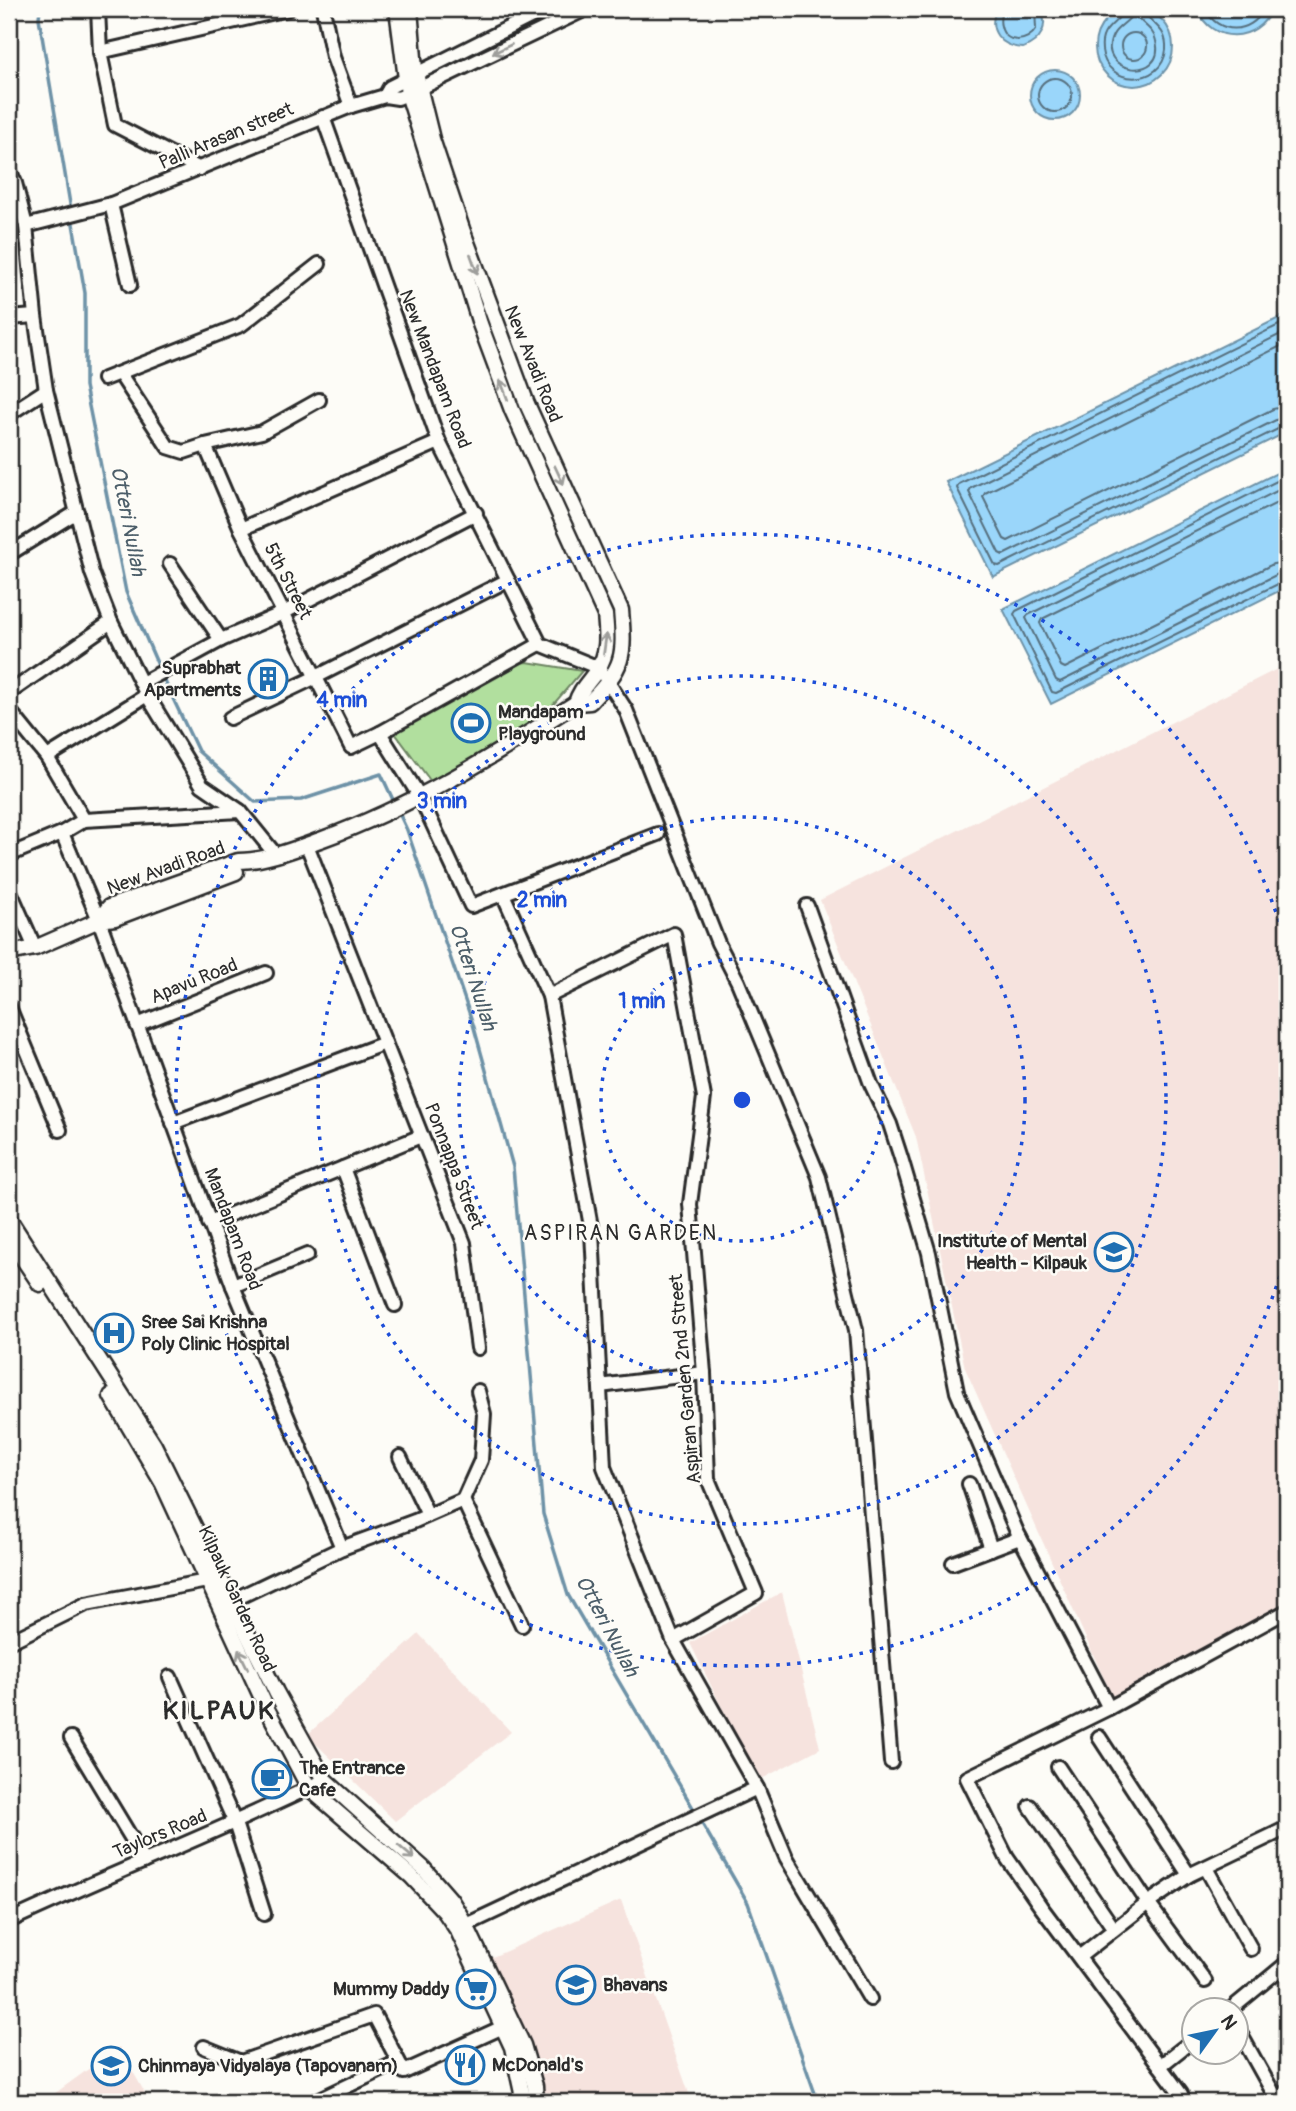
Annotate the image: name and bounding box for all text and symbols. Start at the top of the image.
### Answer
one-way arrow [492,43,513,57]
street label: Palli Arasan street [155,97,297,175]
one-way arrow [469,252,481,274]
street label: New Mandapam Road [394,286,476,452]
street label: New Avadi Road [499,302,567,426]
one-way arrow [497,380,510,402]
one-way arrow [553,463,566,485]
water label: Otteri Nullah [104,464,152,579]
street label: 5th Street [259,539,318,624]
one-way arrow [599,634,612,656]
place label: Suprabhat Apartments [144,656,242,702]
building icon: Suprabhat Apartments [247,658,289,700]
text: 4 min [317,687,368,714]
place label: Mandapam Playground [498,700,586,746]
sports icon: Mandapam Playground [450,702,492,744]
text: 3 min [417,788,467,815]
street label: New Avadi Road [104,836,228,900]
text: 2 min [517,887,567,914]
water label: Otteri Nullah [443,920,503,1035]
street label: Apavu Road [147,953,241,1009]
text: 1 min [619,988,666,1015]
centre of rings [730,1088,754,1112]
street label: Ponnappa Street [419,1099,489,1233]
street label: Mandapam Road [199,1164,267,1294]
district label: ASPIRAN GARDEN [524,1220,718,1247]
place label: Institute of Mental Health - Kilpauk [937,1229,1088,1275]
school or university icon: Institute of Mental Health - Kilpauk [1093,1231,1135,1273]
street label: Aspiran Garden 2nd Street [664,1273,706,1485]
place label: Sree Sai Krishna Poly Clinic Hospital [141,1310,290,1356]
hospital icon: Sree Sai Krishna Poly Clinic Hospital [93,1312,135,1354]
street label: Kilpauk Garden Road [193,1522,281,1676]
water label: Otteri Nullah [569,1571,645,1682]
one-way arrow [236,1649,249,1670]
district label: KILPAUK [163,1695,275,1727]
place label: The Entrance Cafe [298,1756,406,1802]
cafe icon: The Entrance Cafe [251,1758,293,1800]
street label: Taylors Road [109,1803,211,1865]
one-way arrow [397,1844,415,1860]
school or university icon: Bhavans [555,1964,597,2006]
supermarket icon: Mummy Daddy [455,1968,497,2010]
place label: Bhavans [603,1973,668,1997]
place label: Mummy Daddy [333,1977,450,2001]
north arrow [1180,1996,1250,2066]
text: N [1215,2010,1242,2034]
restaurant icon: McDonald's [444,2044,486,2086]
school or university icon: Chinmaya Vidyalaya (Tapovanam) [90,2045,132,2087]
place label: McDonald's [492,2053,583,2077]
place label: Chinmaya Vidyalaya (Tapovanam) [138,2054,398,2078]

